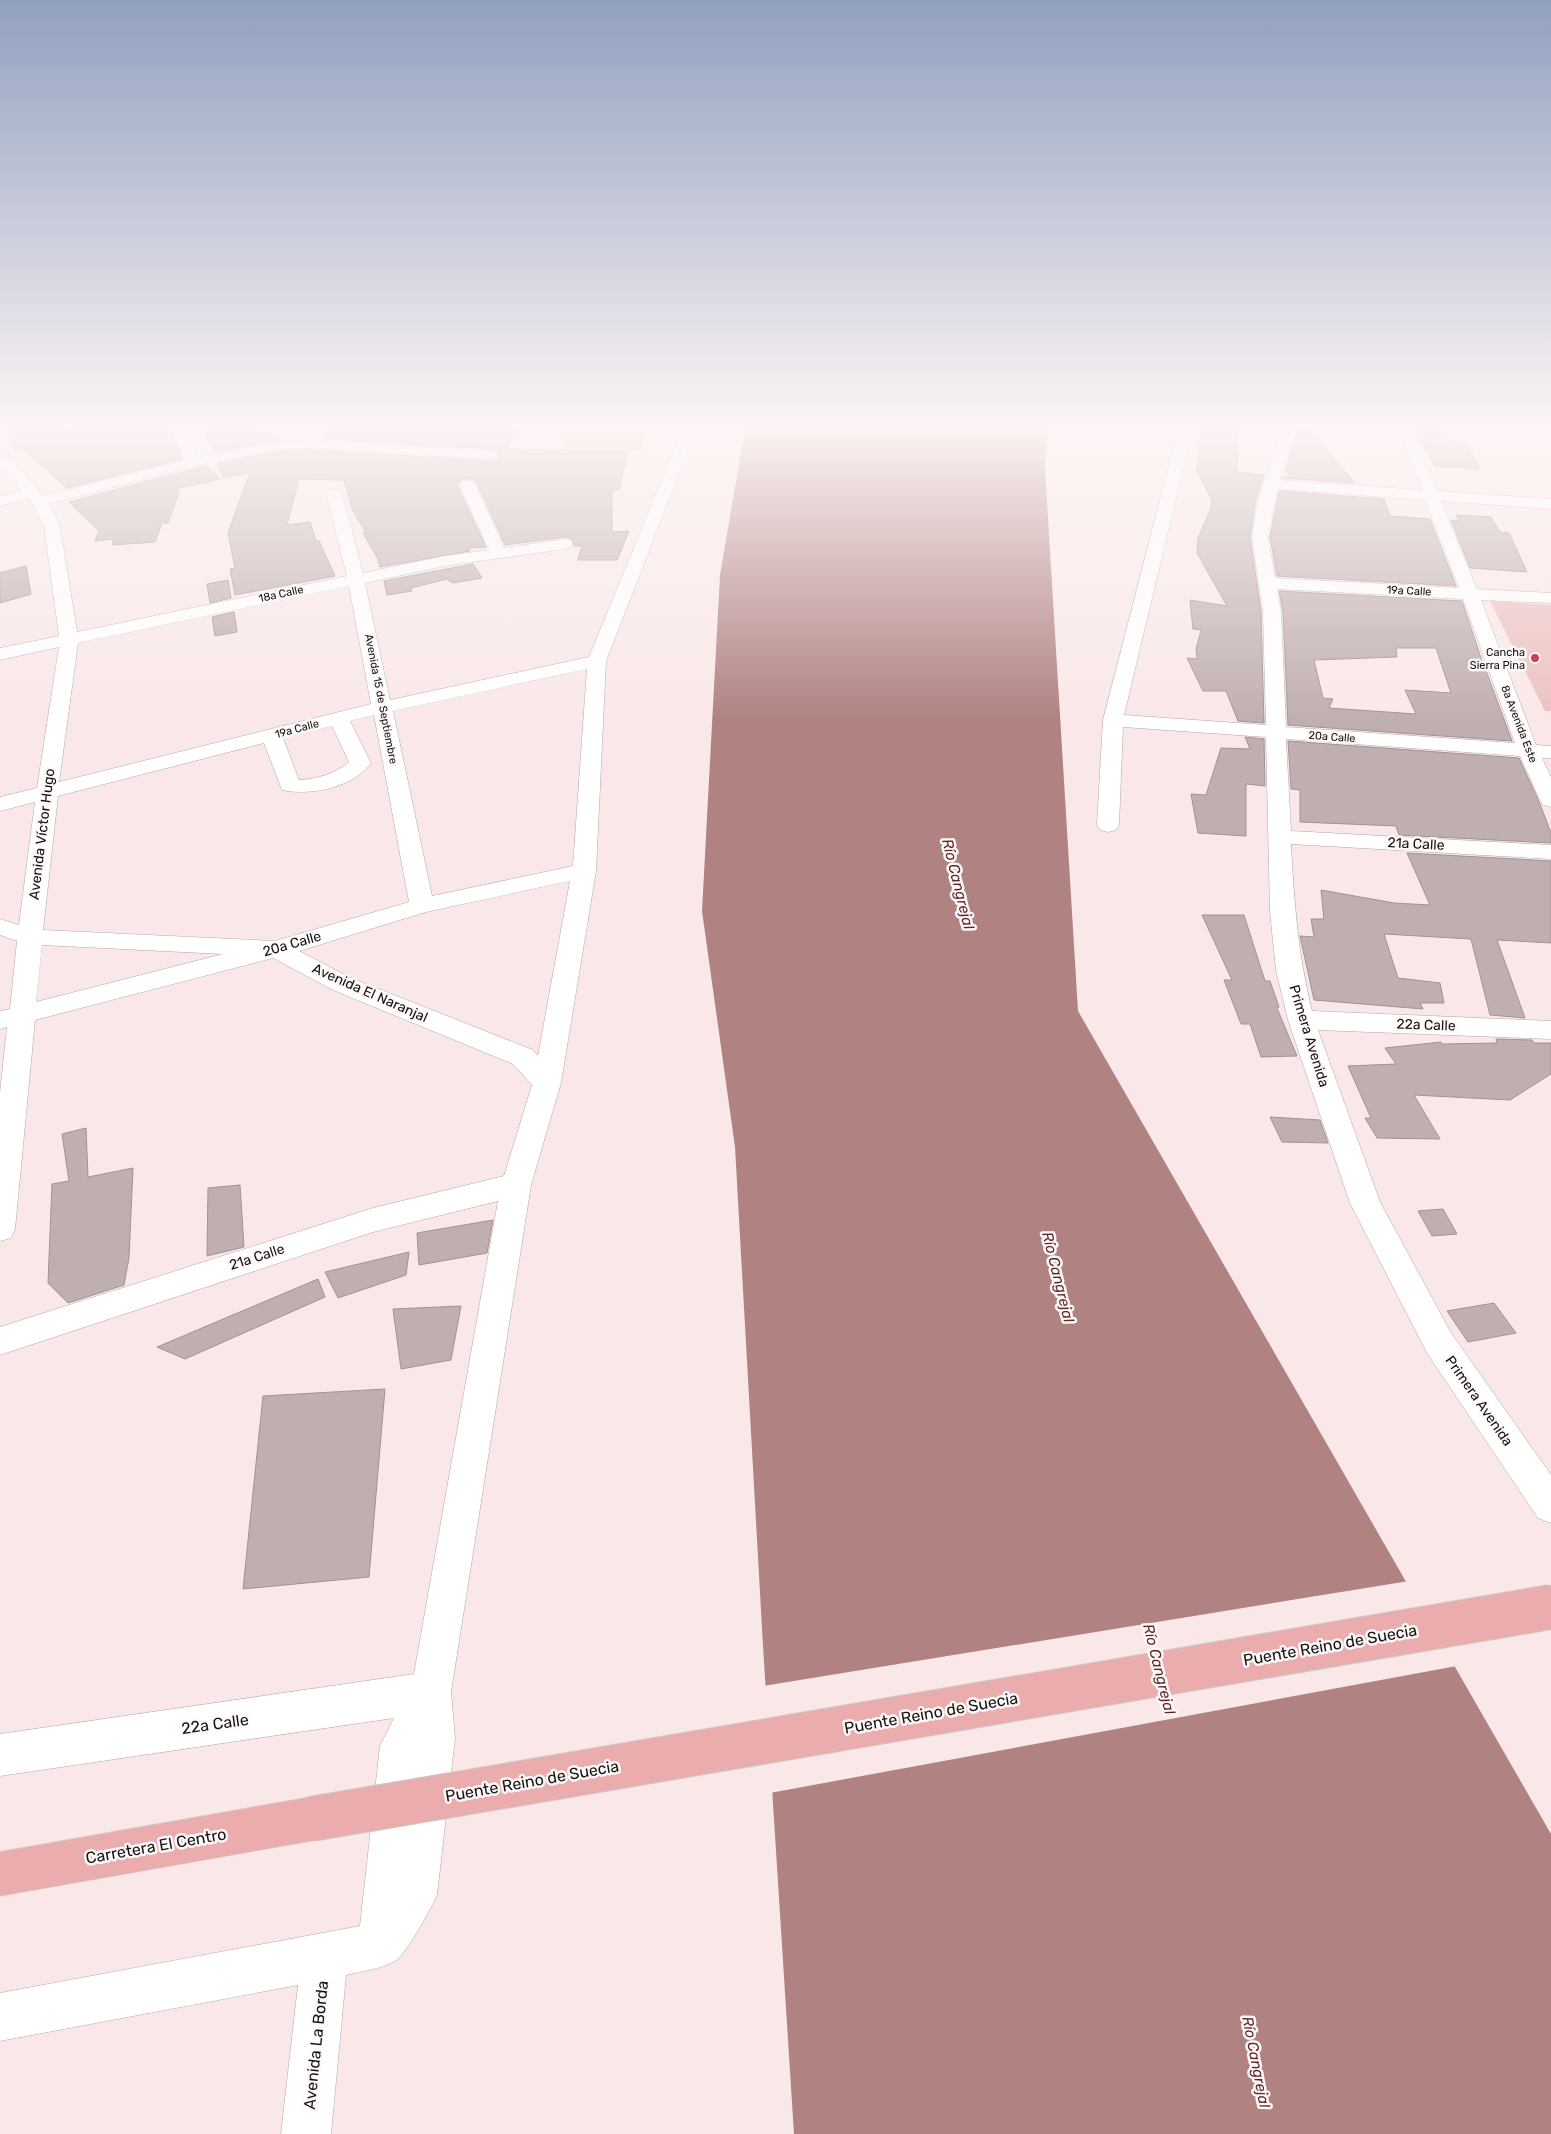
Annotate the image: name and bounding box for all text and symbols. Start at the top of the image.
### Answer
street label: 18a Calle [257,583,305,605]
street label: 19a Calle [1386,583,1432,599]
street label: Avenida 15 de Septiembre [362,633,400,765]
place label: Cancha Sierra Pina [1470,646,1525,672]
marker: Cancha Sierra Pina [1529,652,1541,664]
street label: 8a Avenida Este [1498,683,1540,765]
street label: 19a Calle [274,717,320,741]
street label: 20a Calle [1308,729,1356,745]
street label: Avenida Víctor Hugo [26,767,58,901]
street label: 21a Calle [1387,834,1445,854]
water label: Río Cangrejal [938,837,978,932]
street label: 20a Calle [261,928,323,960]
street label: Avenida El Naranjal [310,960,430,1026]
street label: Primera Avenida [1285,983,1333,1089]
street label: 22a Calle [1396,1015,1456,1035]
water label: Río Cangrejal [1038,1230,1078,1325]
street label: 21a Calle [227,1240,287,1274]
street label: Primera Avenida [1442,1353,1516,1449]
street label: Puente Reino de Suecia [1242,1620,1418,1670]
water label: Río Cangrejal [1139,1622,1179,1717]
street label: Puente Reino de Suecia [843,1688,1019,1738]
street label: 22a Calle [180,1710,250,1738]
street label: Puente Reino de Suecia [444,1756,620,1806]
street label: Carretera El Centro [84,1824,228,1868]
street label: Avenida La Borda [300,1980,332,2110]
water label: Río Cangrejal [1238,2015,1274,2110]

